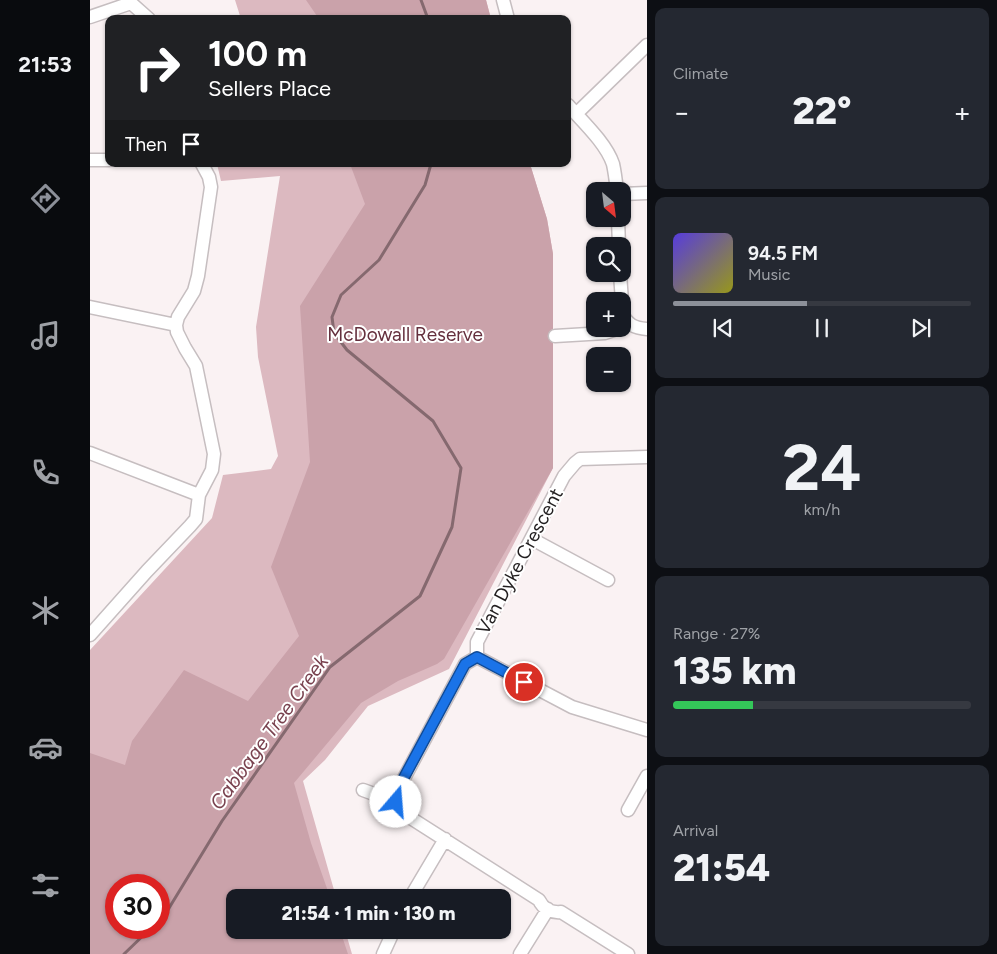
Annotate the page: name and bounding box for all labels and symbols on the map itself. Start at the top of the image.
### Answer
north arrow [586,182,631,228]
park label: McDowall Reserve [327,323,483,346]
street label: Van Dyke Crescent [471,484,568,638]
water label: Cabbage Tree Creek [205,649,334,814]
pin [503,661,545,703]
position arrow [369,775,421,827]
speed limit sign: 30 [105,874,170,939]

